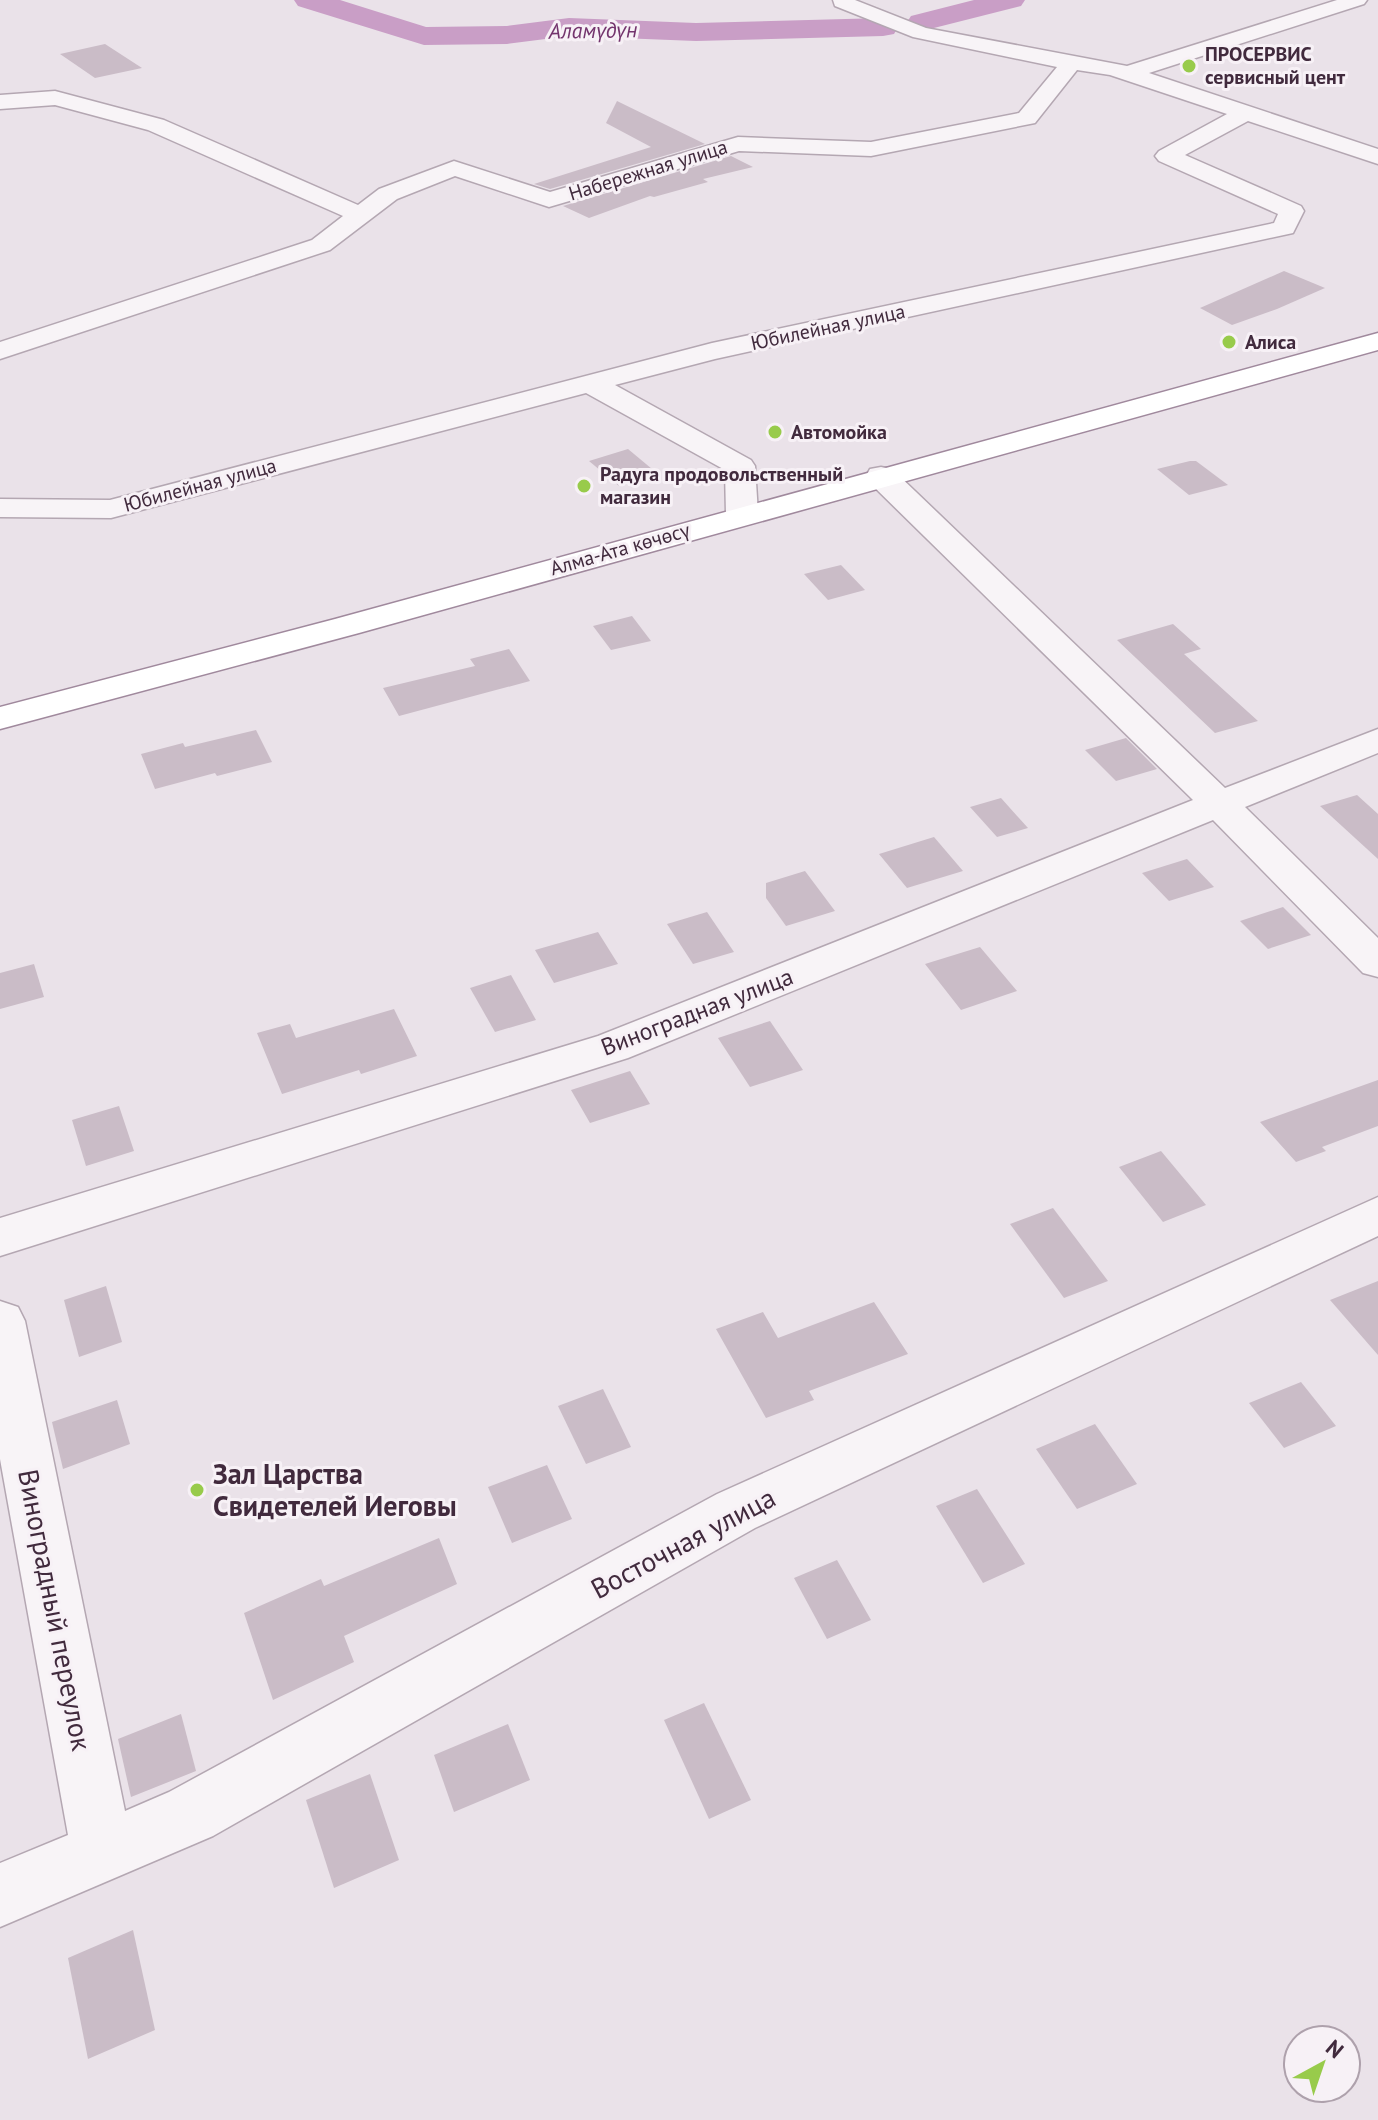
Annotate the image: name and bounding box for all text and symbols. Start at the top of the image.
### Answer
water label: Аламүдүн [547,15,638,45]
place label: ПРОСЕРВИС сервисный цент [1205,41,1346,90]
marker: ПРОСЕРВИС сервисный цент [1180,57,1198,75]
street label: Набережная улица [565,133,731,207]
street label: Юбилейная улица [748,298,908,356]
place label: Алиса [1245,329,1296,355]
marker: Алиса [1220,333,1238,351]
place label: Автомойка [791,419,887,445]
marker: Автомойка [766,423,784,441]
street label: Юбилейная улица [121,452,279,518]
place label: Радуга продовольственный магазин [600,461,843,510]
marker: Радуга продовольственный магазин [575,477,593,495]
street label: Алма-Ата көчөсү [547,517,693,581]
street label: Виноградная улица [596,961,797,1062]
place label: Зал Царства Свидетелей Иеговы [213,1455,457,1524]
street label: Виноградный переулок [10,1466,101,1754]
street label: Восточная улица [584,1478,782,1607]
marker: Зал Царства Свидетелей Иеговы [188,1481,206,1499]
north arrow [1282,2024,1362,2104]
text: N [1320,2033,1349,2064]

